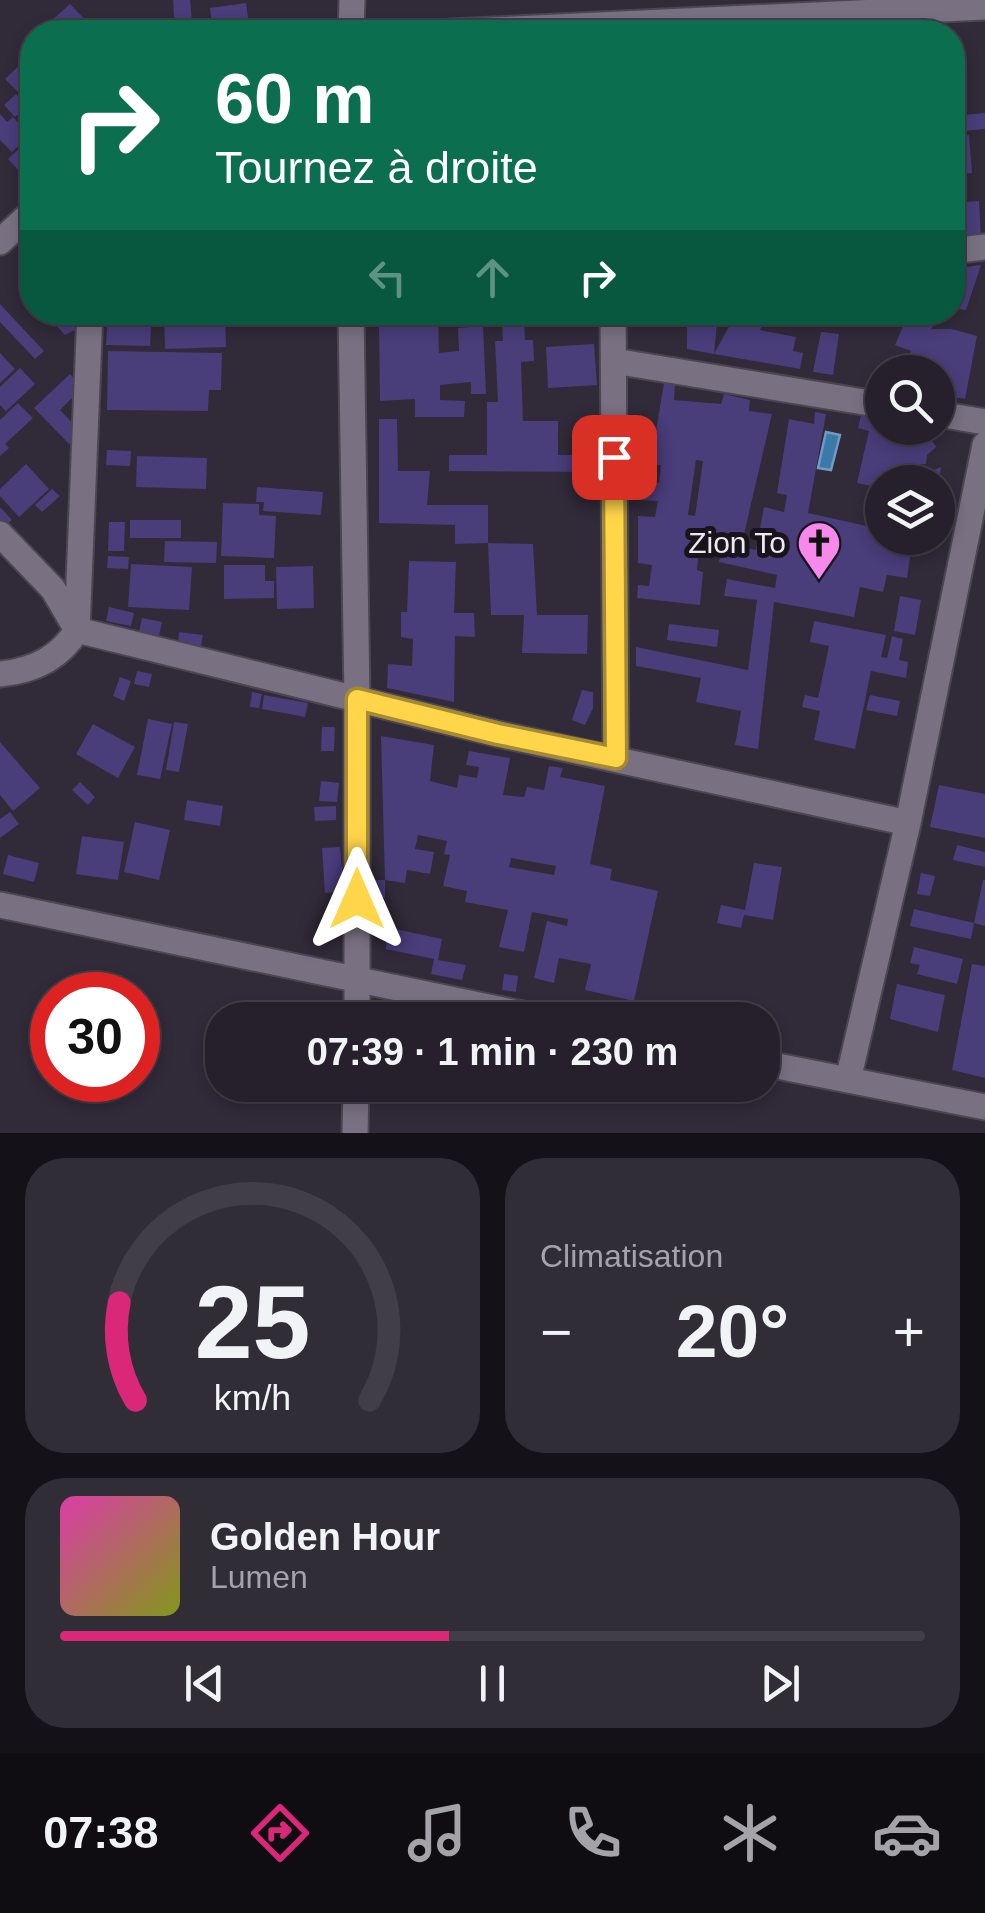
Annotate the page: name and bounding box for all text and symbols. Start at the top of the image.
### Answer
icon: right [50,60,180,190]
text: 60 m [215,60,375,138]
text: Tournez à droite [215,142,538,193]
icon: left [360,250,415,305]
icon: ahead [465,250,520,305]
icon: right [570,250,625,305]
map controls [865,355,955,555]
button: search [865,355,955,445]
pin [572,415,657,500]
icon: arrive [587,430,642,485]
button: layers [865,465,955,555]
church icon: Zion To [796,520,842,581]
place label: Zion To [688,526,786,559]
position arrow [305,847,409,951]
speed limit sign: 30 [30,972,160,1102]
text: 07:39 · 1 min · 230 m [307,1031,678,1073]
text: Climatisation [540,1238,723,1274]
text: 25 [195,1264,310,1380]
text: 20° [676,1289,789,1373]
text: − [540,1301,572,1363]
text: + [893,1301,925,1363]
text: km/h [214,1378,291,1418]
text: Golden Hour [210,1516,440,1558]
text: Lumen [210,1559,308,1595]
icon: previous [177,1656,232,1711]
icon: pause [465,1656,520,1711]
icon: next [753,1656,808,1711]
icon: directions [245,1798,315,1868]
icon: music [402,1798,472,1868]
icon: phone [558,1798,628,1868]
icon: climate [715,1798,785,1868]
icon: car [872,1798,942,1868]
text: 07:38 [43,1807,158,1858]

